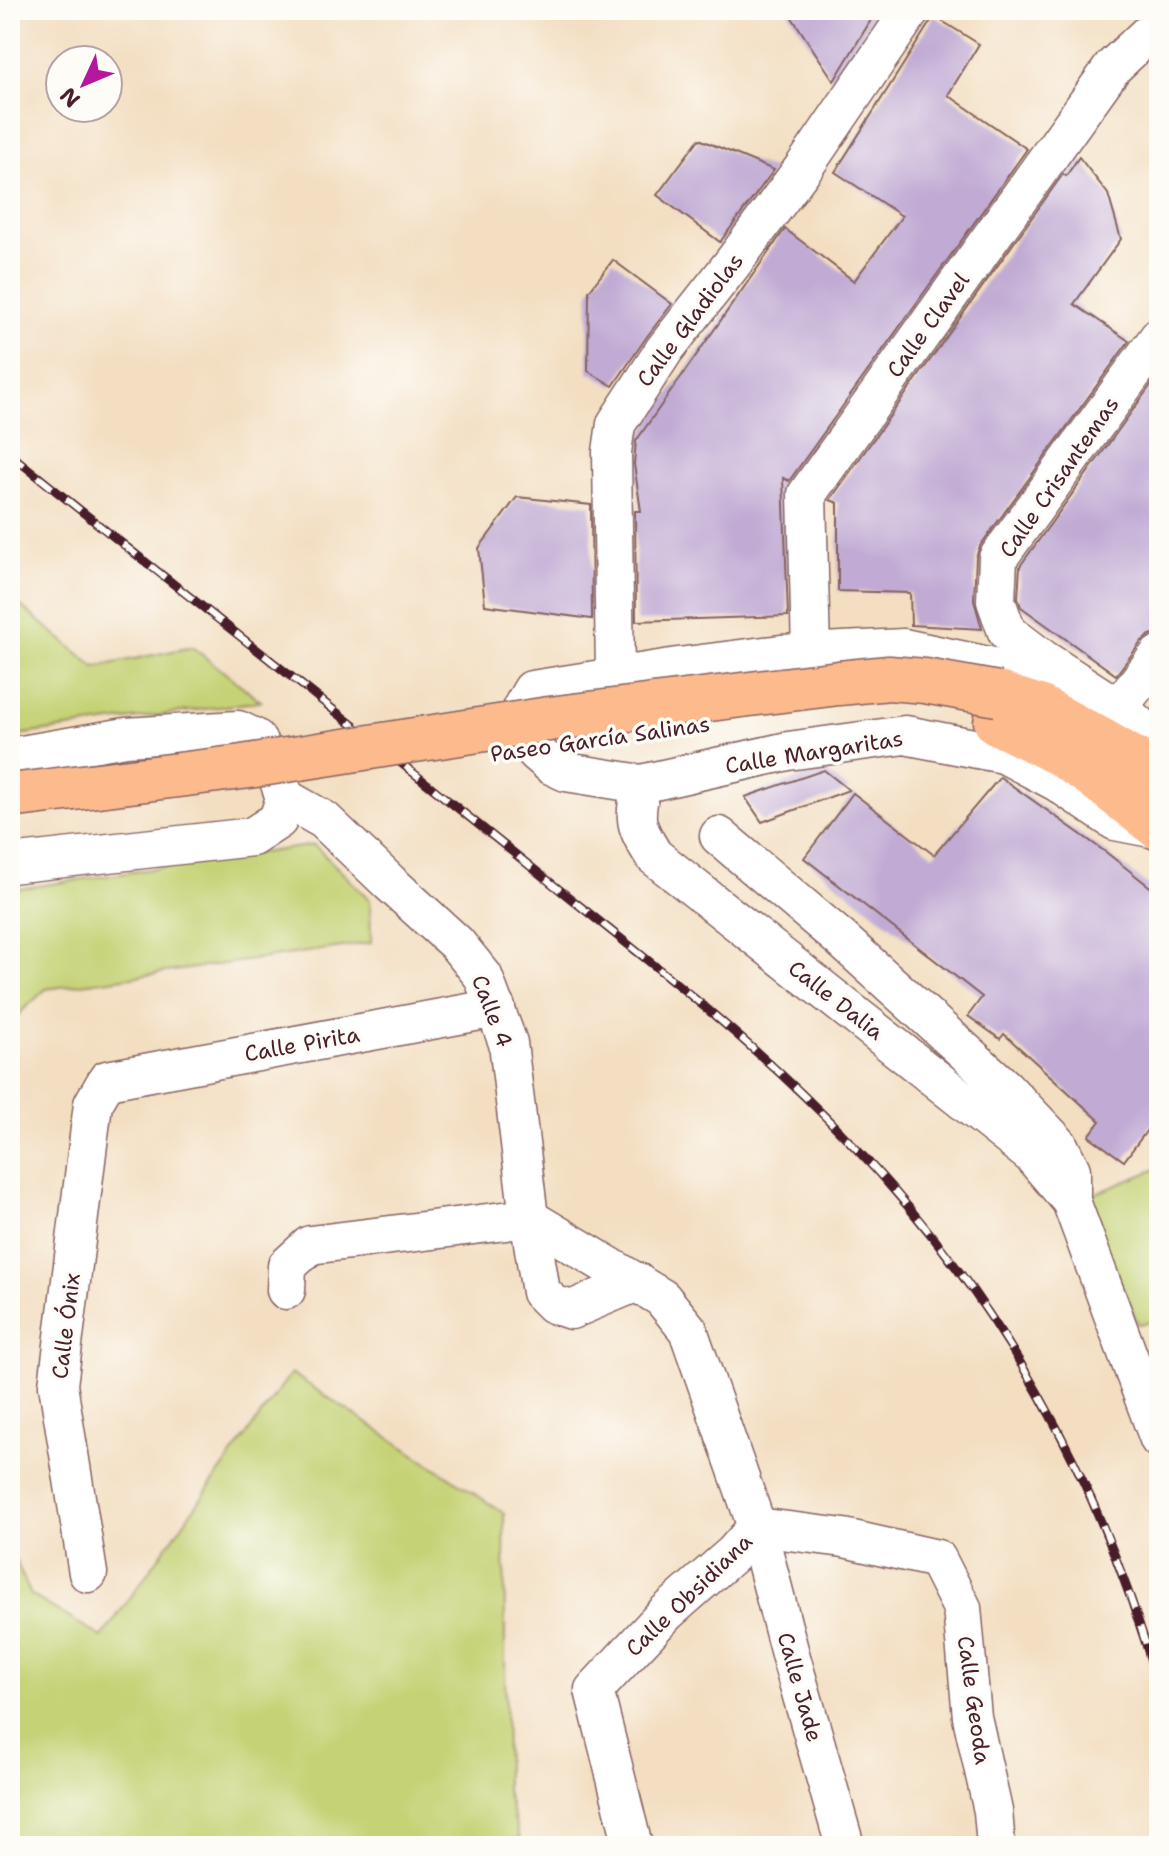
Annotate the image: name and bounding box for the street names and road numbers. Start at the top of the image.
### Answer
street label: Calle Gladiolas [630,247,750,393]
street label: Calle Clavel [880,266,976,383]
street label: Calle Crisantemas [993,391,1125,563]
street label: Paseo García Salinas [488,709,712,769]
street label: Calle Margaritas [723,724,905,780]
street label: Calle Dalia [782,954,890,1047]
street label: Calle 4 [465,971,519,1051]
street label: Calle Pirita [242,1020,362,1068]
street label: Calle Ónix [45,1271,87,1381]
street label: Calle Obsidiana [619,1527,759,1663]
street label: Calle Jade [771,1629,829,1745]
street label: Calle Geoda [951,1634,997,1766]

